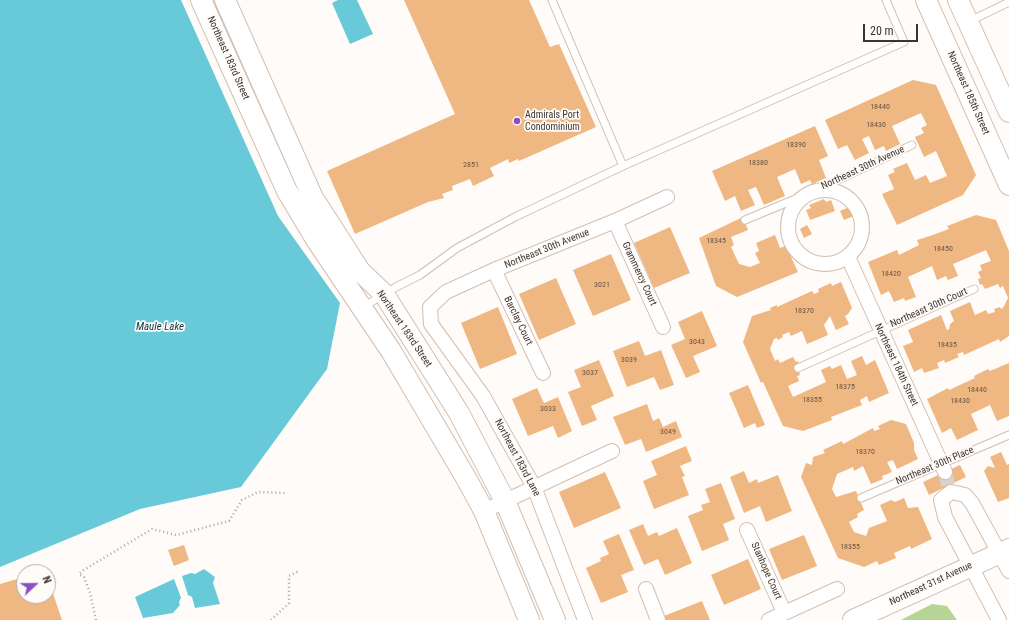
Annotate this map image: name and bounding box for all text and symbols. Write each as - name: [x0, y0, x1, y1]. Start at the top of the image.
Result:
- street label: Northeast 183rd Street: [204, 14, 252, 102]
- scale bar: [865, 16, 920, 42]
- text: 20 m: [870, 24, 894, 38]
- street label: Northeast 185th Street: [944, 49, 992, 137]
- house number: 18440: [870, 102, 890, 112]
- place label: Admirals Port Condominium: [525, 109, 580, 132]
- marker: Admirals Port Condominium: [512, 116, 522, 126]
- house number: 18430: [866, 120, 886, 130]
- house number: 18390: [786, 140, 806, 150]
- street label: Northeast 30th Avenue: [820, 143, 906, 193]
- house number: 18380: [748, 158, 768, 168]
- house number: 2851: [463, 160, 479, 170]
- street label: Northeast 30th Avenue: [503, 227, 591, 271]
- house number: 18345: [706, 236, 726, 246]
- street label: Grammercy Court: [619, 240, 659, 308]
- house number: 18450: [933, 244, 953, 254]
- house number: 18420: [881, 269, 901, 279]
- house number: 3021: [594, 280, 610, 290]
- street label: Northeast 30th Court: [889, 286, 969, 330]
- street label: Northeast 183rd Street: [374, 288, 434, 370]
- street label: Barclay Court: [501, 295, 535, 347]
- house number: 18370: [794, 306, 814, 316]
- water label: Maule Lake: [136, 320, 184, 334]
- street label: Northeast 184th Street: [872, 322, 920, 408]
- house number: 3043: [689, 337, 705, 347]
- house number: 18435: [937, 340, 957, 350]
- house number: 3039: [621, 355, 637, 365]
- house number: 3037: [582, 368, 598, 378]
- house number: 18375: [835, 382, 855, 392]
- house number: 18440: [967, 385, 987, 395]
- house number: 18355: [802, 395, 822, 405]
- house number: 18430: [950, 396, 970, 406]
- house number: 3033: [540, 404, 556, 414]
- street label: Northeast 183rd Lane: [492, 417, 542, 499]
- house number: 3049: [660, 427, 676, 437]
- street label: Northeast 30th Place: [894, 444, 976, 488]
- house number: 18370: [855, 447, 875, 457]
- street label: Stanhope Court: [748, 541, 784, 601]
- house number: 18355: [840, 542, 860, 552]
- street label: Northeast 31st Avenue: [888, 560, 974, 608]
- north arrow: [16, 564, 56, 604]
- text: N: [39, 574, 54, 585]

